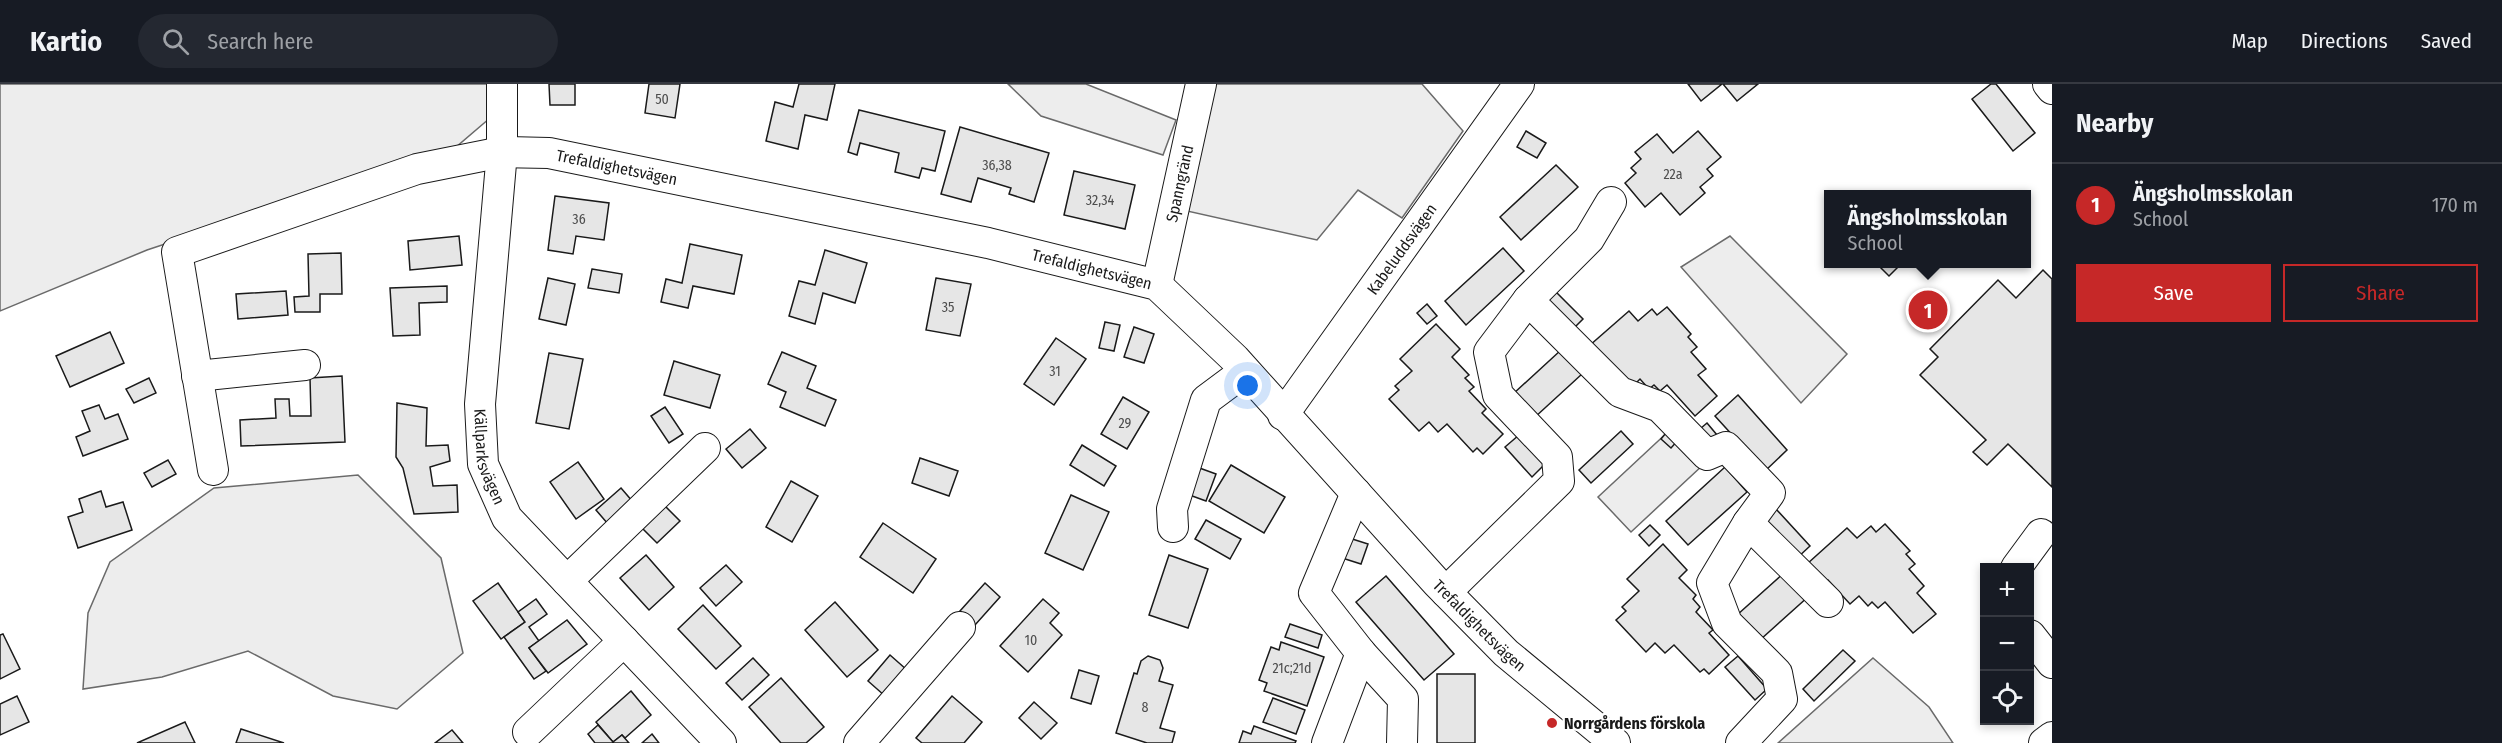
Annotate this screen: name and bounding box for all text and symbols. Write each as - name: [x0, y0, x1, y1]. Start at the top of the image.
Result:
- search box: [138, 14, 558, 68]
- text: Kartio: [30, 25, 102, 58]
- icon: search: [159, 25, 192, 58]
- text: Search here: [207, 28, 313, 55]
- text: Map: [2231, 28, 2268, 54]
- text: Directions: [2301, 28, 2388, 54]
- text: Saved: [2421, 28, 2472, 54]
- house number: 50: [655, 91, 669, 108]
- text: Nearby: [2076, 108, 2153, 139]
- street label: Spanngränd: [1162, 143, 1197, 224]
- street label: Trefaldighetsvägen: [555, 146, 679, 189]
- house number: 36,38: [982, 157, 1012, 174]
- house number: 22a: [1663, 166, 1683, 183]
- text: Ängsholmsskolan: [2133, 180, 2293, 207]
- popup: [1824, 190, 2031, 268]
- house number: 32,34: [1086, 192, 1114, 209]
- text: 1: [2091, 193, 2100, 217]
- text: 170 m: [2432, 193, 2478, 217]
- street label: Kabeluddsvägen: [1363, 200, 1441, 298]
- text: Ängsholmsskolan: [1847, 204, 2008, 231]
- text: School: [2133, 207, 2188, 231]
- house number: 36: [572, 211, 586, 228]
- text: School: [1847, 231, 1903, 255]
- street label: Trefaldighetsvägen: [1030, 245, 1154, 293]
- button: Save: [2076, 264, 2271, 322]
- button: Share: [2283, 264, 2478, 322]
- pin: 1: [1908, 288, 1948, 332]
- house number: 35: [942, 299, 954, 316]
- house number: 31: [1049, 363, 1061, 380]
- your location: [1233, 371, 1262, 400]
- street label: Källparksvägen: [470, 408, 509, 508]
- house number: 29: [1119, 415, 1132, 432]
- map controls: [1980, 563, 2034, 725]
- button: +: [1980, 563, 2034, 617]
- street label: Trefaldighetsvägen: [1429, 576, 1530, 675]
- button: −: [1980, 617, 2034, 671]
- house number: 10: [1025, 632, 1037, 649]
- house number: 21c;21d: [1272, 660, 1312, 677]
- button: locate: [1980, 671, 2034, 725]
- house number: 8: [1142, 699, 1149, 716]
- place label: Norrgårdens förskola: [1564, 714, 1705, 733]
- marker: Norrgårdens förskola: [1545, 716, 1559, 730]

